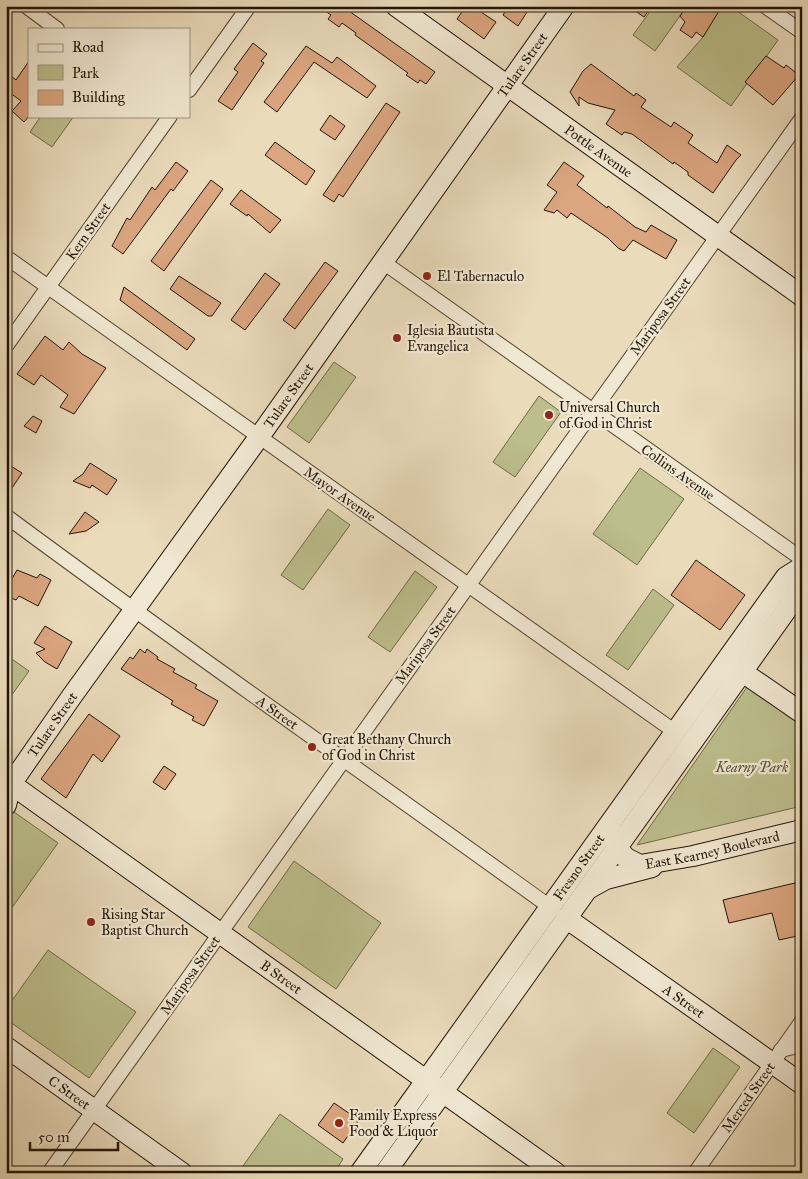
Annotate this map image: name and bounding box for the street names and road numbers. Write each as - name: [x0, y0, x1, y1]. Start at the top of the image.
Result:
- street label: Tulare Street: [494, 29, 551, 101]
- street label: Pottle Avenue: [561, 121, 636, 181]
- street label: Kern Street: [62, 199, 114, 263]
- street label: Mariposa Street: [626, 274, 694, 359]
- street label: Tulare Street: [260, 360, 318, 431]
- street label: Collins Avenue: [638, 441, 718, 504]
- street label: Mayor Avenue: [300, 463, 379, 526]
- street label: Mariposa Street: [391, 603, 459, 688]
- street label: Tulare Street: [24, 689, 81, 761]
- street label: A Street: [252, 692, 301, 733]
- street label: East Kearney Boulevard: [644, 828, 781, 873]
- street label: Fresno Street: [550, 831, 609, 904]
- street label: Mariposa Street: [157, 933, 224, 1018]
- street label: B Street: [257, 957, 305, 998]
- street label: A Street: [658, 980, 708, 1022]
- street label: Merced Street: [718, 1059, 779, 1136]
- street label: C Street: [45, 1072, 93, 1114]

